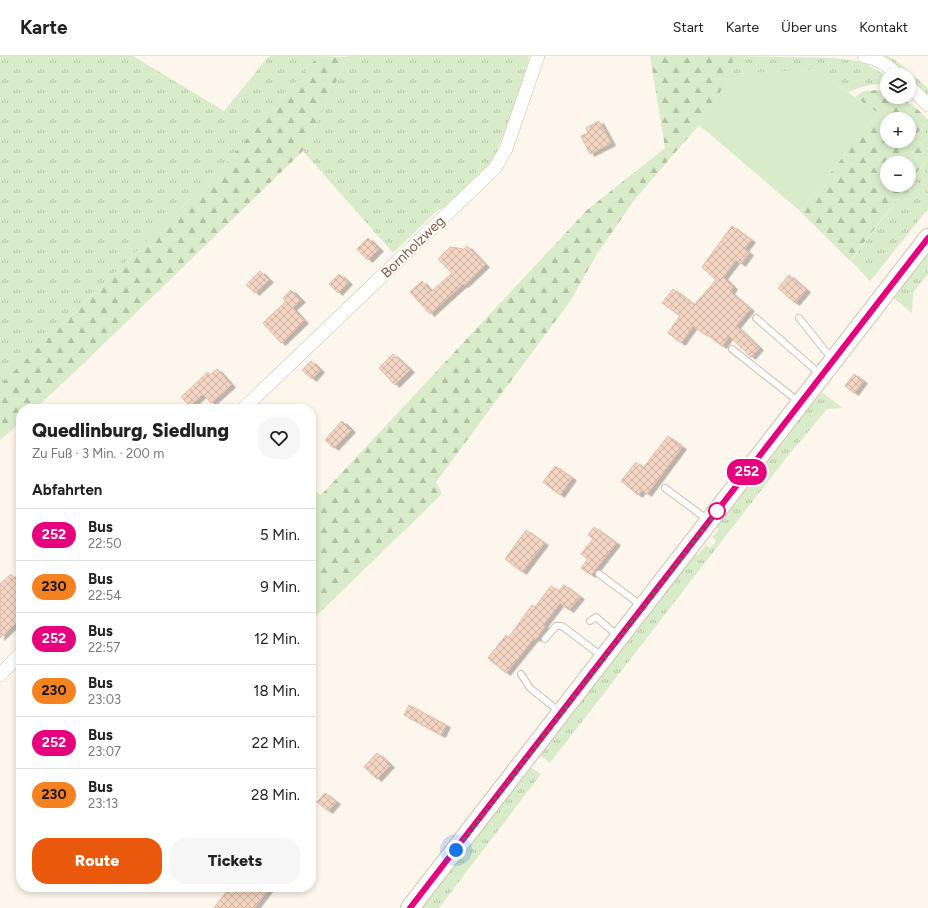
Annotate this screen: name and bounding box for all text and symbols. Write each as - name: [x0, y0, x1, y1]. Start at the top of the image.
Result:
- text: Karte: [20, 16, 67, 39]
- text: Start: [673, 19, 704, 36]
- text: Karte: [726, 19, 759, 36]
- text: Über uns: [781, 19, 837, 36]
- text: Kontakt: [859, 19, 908, 36]
- map controls: [880, 68, 916, 192]
- button: layers: [880, 68, 916, 104]
- button: +: [880, 112, 916, 148]
- button: −: [880, 156, 916, 192]
- street label: Bornholzweg: [378, 212, 448, 282]
- button: heart: [258, 417, 300, 459]
- text: Quedlinburg, Siedlung: [32, 419, 229, 442]
- text: Zu Fuß · 3 Min. · 200 m: [32, 446, 164, 461]
- line badge: 252: [724, 459, 770, 485]
- text: 252: [735, 463, 759, 480]
- text: Abfahrten: [32, 481, 102, 499]
- unlabelled marker: [708, 502, 726, 520]
- text: Bus: [88, 518, 113, 536]
- text: 252: [42, 526, 66, 543]
- text: 5 Min.: [260, 526, 300, 544]
- text: 22:50: [88, 536, 122, 551]
- text: Bus: [88, 570, 113, 588]
- text: 230: [42, 578, 66, 595]
- text: 9 Min.: [260, 578, 300, 596]
- text: 22:54: [88, 588, 121, 603]
- text: Bus: [88, 622, 113, 640]
- text: 252: [42, 630, 66, 647]
- text: 12 Min.: [254, 630, 300, 648]
- text: 22:57: [88, 640, 120, 655]
- text: Bus: [88, 674, 113, 692]
- text: 230: [42, 682, 66, 699]
- text: 18 Min.: [253, 682, 300, 700]
- text: 23:03: [88, 692, 121, 707]
- text: Bus: [88, 726, 113, 744]
- text: 252: [42, 734, 66, 751]
- text: 22 Min.: [252, 734, 300, 752]
- text: 23:07: [88, 744, 121, 759]
- text: Bus: [88, 778, 113, 796]
- text: 230: [42, 786, 66, 803]
- text: 28 Min.: [251, 786, 300, 804]
- text: 23:13: [88, 796, 118, 811]
- button: Route: [32, 838, 162, 884]
- button: Tickets: [170, 838, 300, 884]
- your location: [446, 840, 466, 860]

